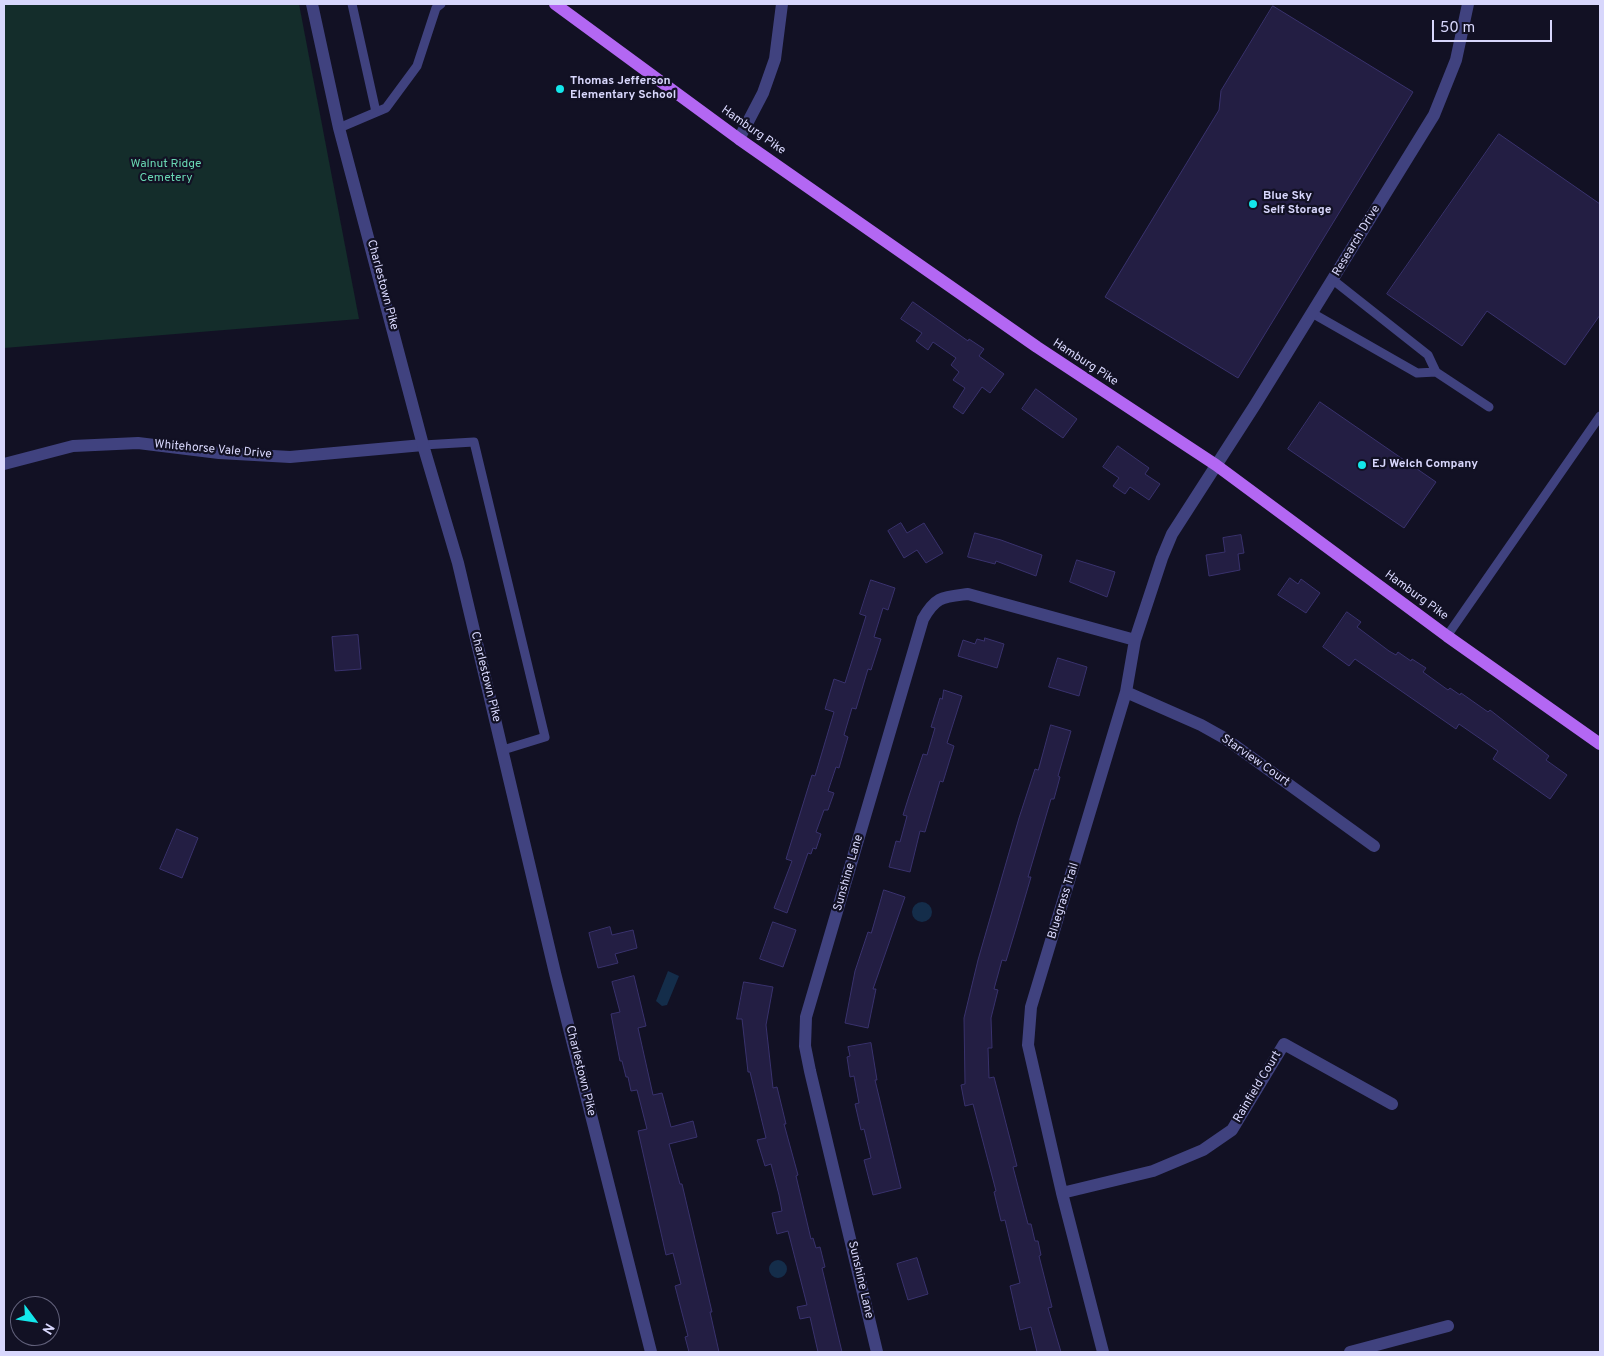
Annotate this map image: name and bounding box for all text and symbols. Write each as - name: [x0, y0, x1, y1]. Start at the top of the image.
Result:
- scale bar: [1434, 10, 1554, 42]
- text: 50 m: [1440, 19, 1475, 38]
- place label: Thomas Jefferson Elementary School: [570, 75, 676, 103]
- marker: Thomas Jefferson Elementary School: [554, 83, 566, 95]
- street label: Hamburg Pike: [718, 104, 788, 158]
- park label: Walnut Ridge Cemetery: [130, 158, 202, 186]
- place label: Blue Sky Self Storage: [1263, 190, 1331, 218]
- marker: Blue Sky Self Storage: [1247, 198, 1259, 210]
- street label: Research Drive: [1330, 203, 1384, 279]
- street label: Charlestown Pike: [363, 238, 401, 332]
- street label: Hamburg Pike: [1050, 336, 1120, 390]
- street label: Whitehorse Vale Drive: [154, 438, 272, 462]
- place label: EJ Welch Company: [1372, 458, 1478, 472]
- marker: EJ Welch Company: [1356, 459, 1368, 471]
- street label: Hamburg Pike: [1381, 568, 1451, 624]
- street label: Charlestown Pike: [467, 630, 503, 724]
- street label: Starview Court: [1218, 732, 1292, 790]
- street label: Sunshine Lane: [831, 833, 867, 913]
- street label: Bluegrass Trail: [1046, 861, 1082, 941]
- street label: Charlestown Pike: [562, 1024, 598, 1118]
- street label: Rainfield Court: [1231, 1049, 1285, 1125]
- street label: Sunshine Lane: [844, 1240, 876, 1320]
- north arrow: [10, 1296, 60, 1346]
- text: N: [38, 1320, 57, 1337]

